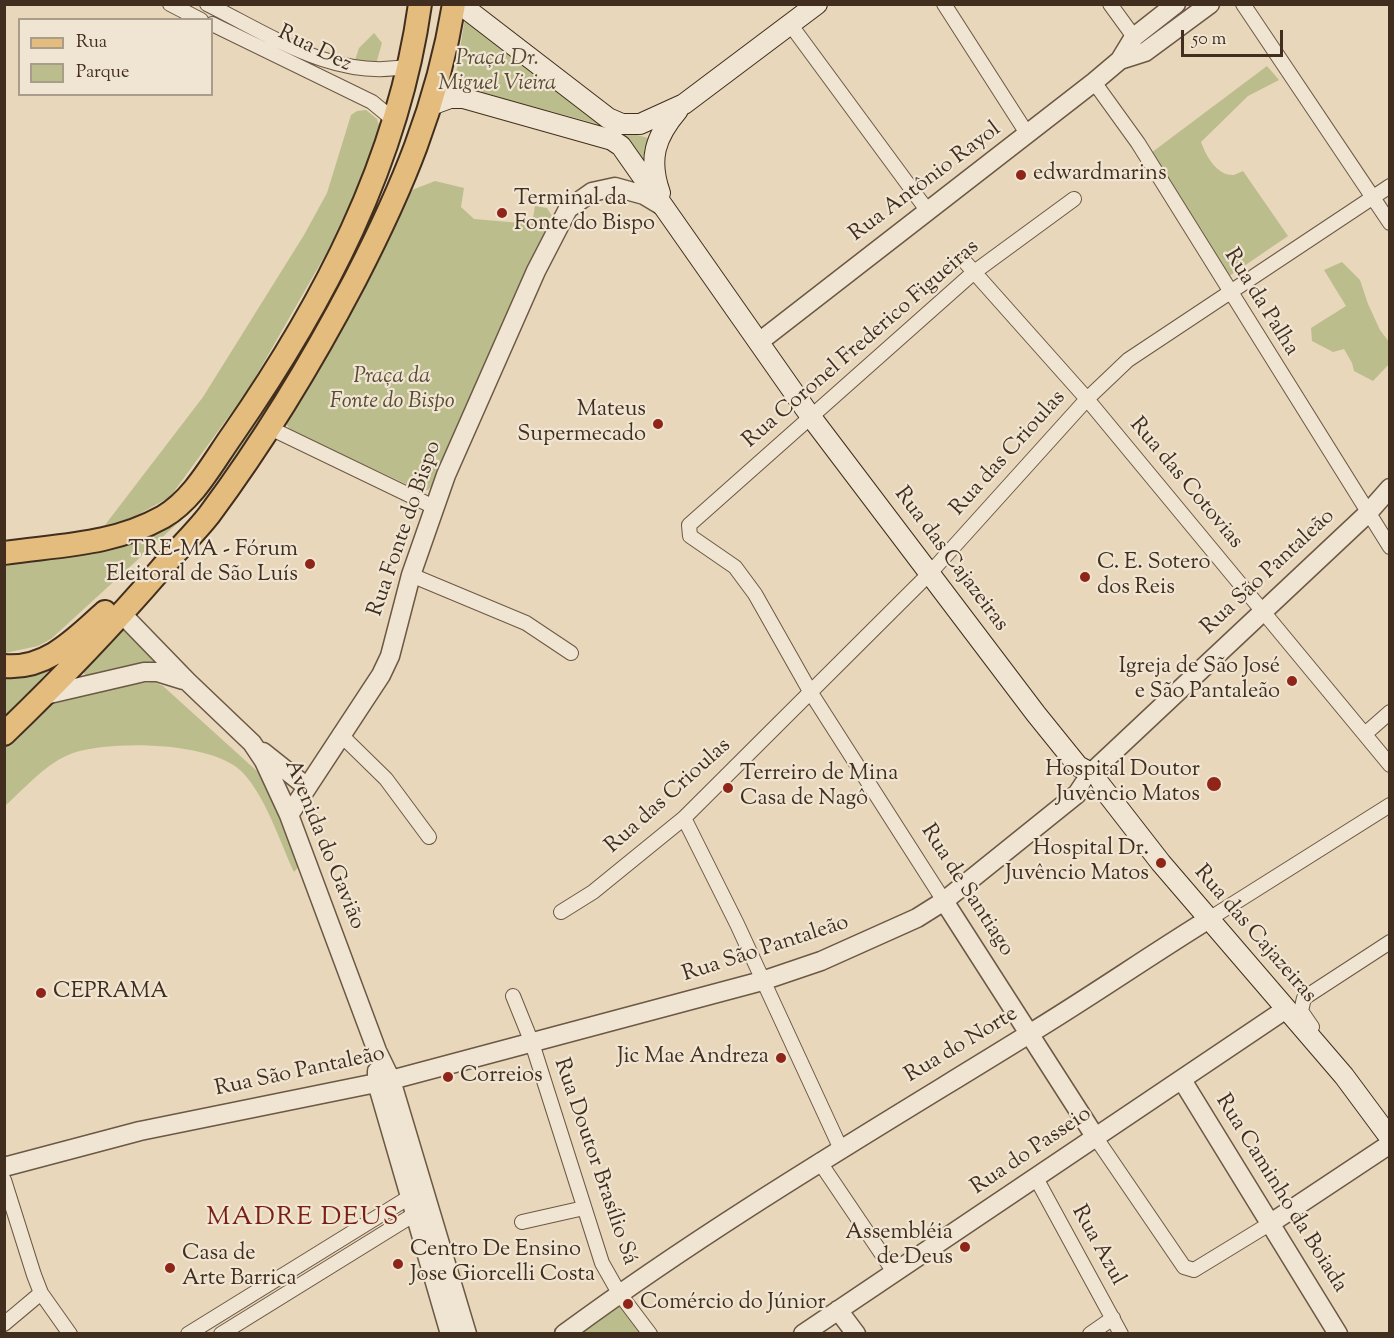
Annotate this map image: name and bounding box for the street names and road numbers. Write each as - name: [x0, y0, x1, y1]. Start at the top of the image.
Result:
- street label: Rua Dez: [273, 21, 355, 79]
- street label: Rua Antônio Rayol: [845, 117, 1007, 249]
- street label: Rua Coronel Frederico Figueiras: [738, 235, 986, 455]
- street label: Rua da Palha: [1217, 245, 1303, 361]
- street label: Rua das Crioulas: [946, 386, 1072, 522]
- street label: Rua das Cotovias: [1122, 413, 1248, 555]
- street label: Rua Fonte do Bispo: [364, 438, 448, 620]
- street label: Rua das Cajazeiras: [887, 483, 1013, 637]
- street label: Rua São Pantaleão: [1197, 504, 1341, 642]
- street label: Rua das Crioulas: [601, 734, 737, 860]
- street label: Avenida do Gavião: [277, 756, 369, 934]
- street label: Rua de Santiago: [914, 820, 1018, 962]
- street label: Rua das Cajazeiras: [1187, 861, 1321, 1009]
- street label: Rua São Pantaleão: [680, 911, 852, 989]
- street label: Rua do Norte: [901, 1002, 1023, 1090]
- street label: Rua São Pantaleão: [213, 1042, 387, 1104]
- street label: Rua Doutor Brasílio Sá: [546, 1055, 642, 1269]
- street label: Rua Caminho da Boiada: [1208, 1090, 1352, 1298]
- street label: Rua do Passeio: [967, 1102, 1097, 1202]
- street label: Rua Azul: [1064, 1201, 1130, 1291]

